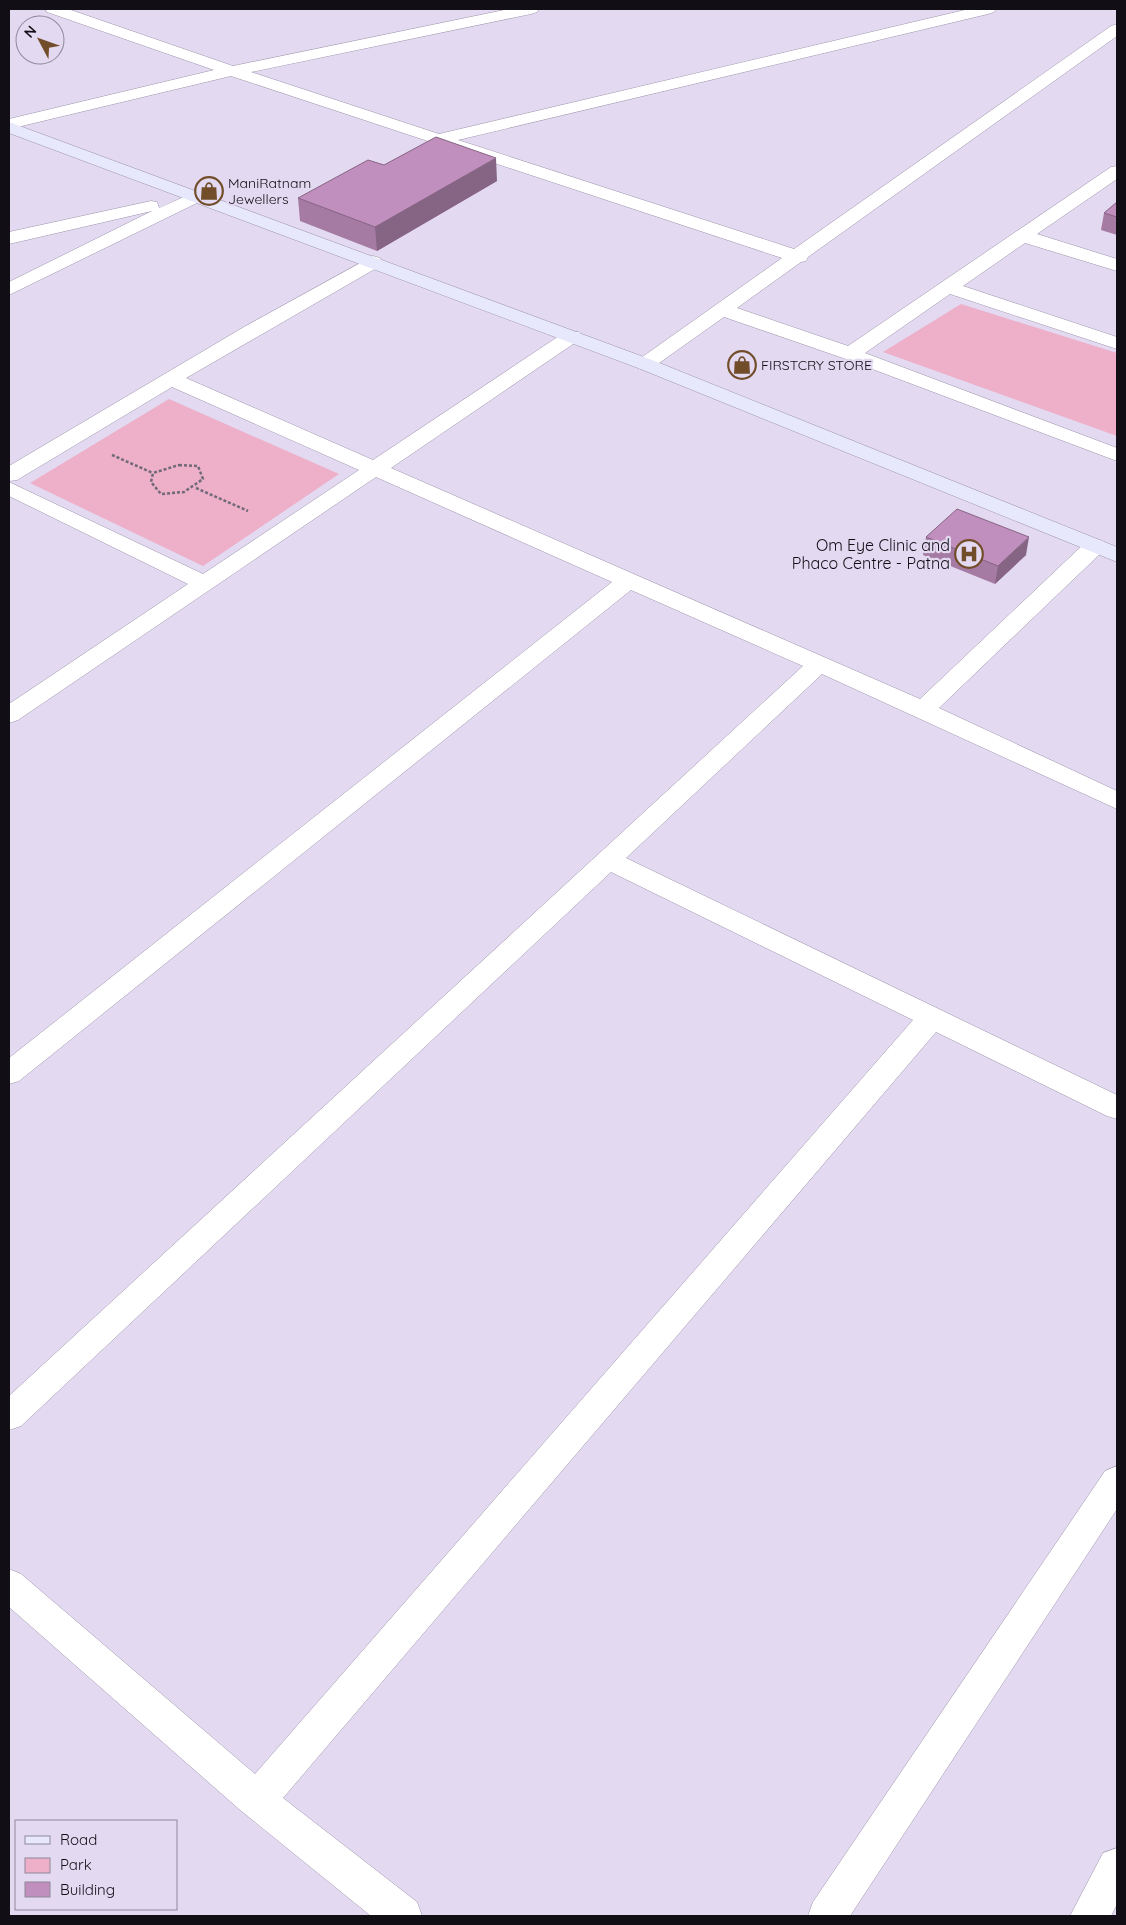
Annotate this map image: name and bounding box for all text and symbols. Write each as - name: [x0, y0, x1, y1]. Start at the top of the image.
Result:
- north arrow: [15, 15, 65, 65]
- text: N: [20, 22, 40, 41]
- place label: ManiRatnam Jewellers: [228, 174, 311, 208]
- shop icon: ManiRatnam Jewellers: [194, 176, 224, 206]
- shop icon: FIRSTCRY STORE: [727, 350, 757, 380]
- place label: FIRSTCRY STORE: [761, 356, 872, 374]
- place label: Om Eye Clinic and Phaco Centre - Patna: [792, 535, 950, 573]
- hospital icon: Om Eye Clinic and Phaco Centre - Patna: [954, 539, 984, 569]
- legend: [15, 1820, 178, 1910]
- text: Road: [60, 1830, 97, 1849]
- text: Park: [60, 1855, 92, 1874]
- text: Building: [60, 1880, 115, 1899]

